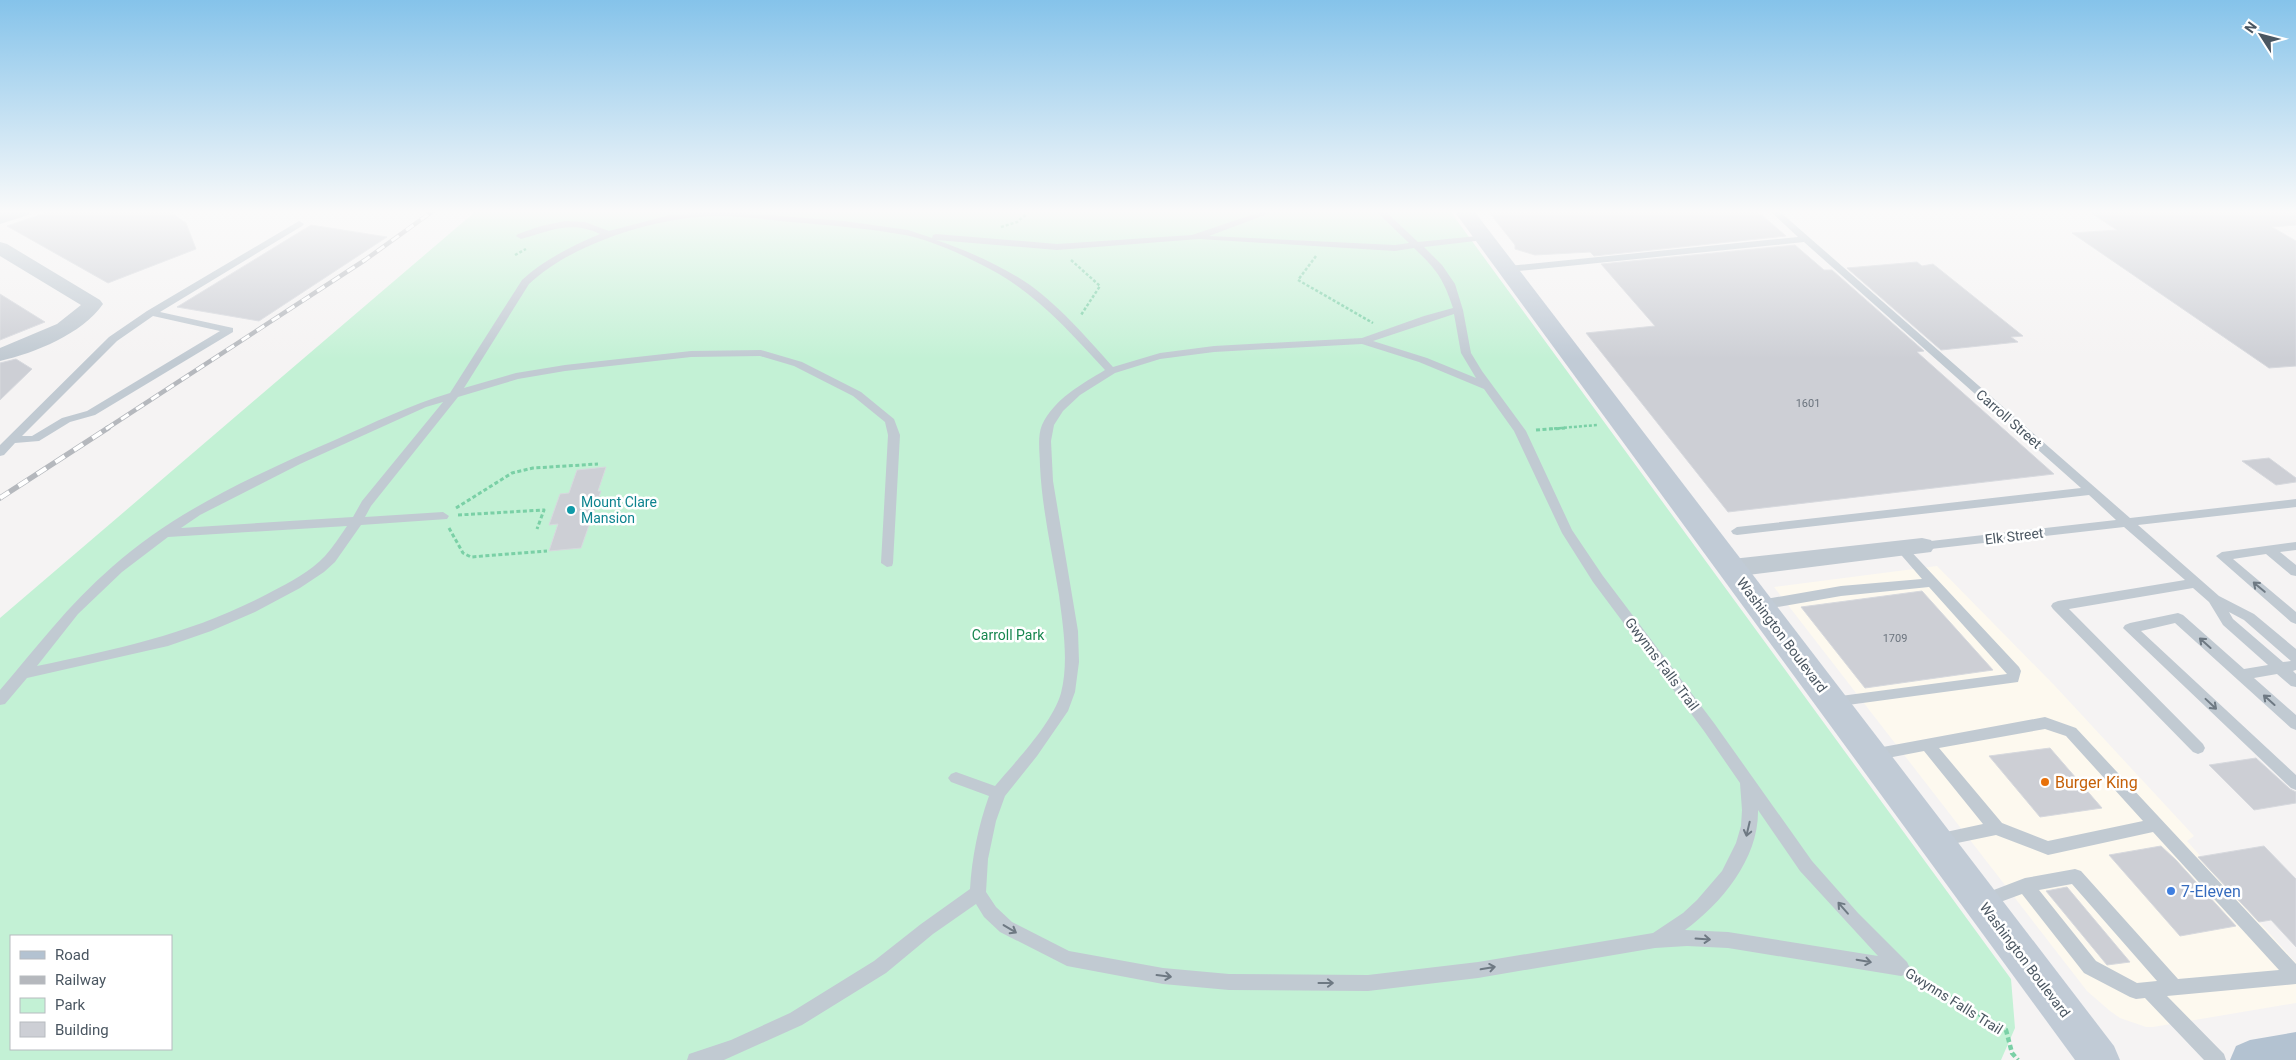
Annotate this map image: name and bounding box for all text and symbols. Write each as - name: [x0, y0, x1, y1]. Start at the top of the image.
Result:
- north arrow: [2236, 10, 2286, 60]
- text: N: [2241, 19, 2260, 36]
- street label: Carroll Street: [1973, 386, 2045, 452]
- house number: 1601: [1796, 397, 1820, 410]
- place label: Mount Clare Mansion: [581, 494, 657, 526]
- marker: Mount Clare Mansion: [565, 504, 577, 516]
- street label: Elk Street: [1984, 524, 2045, 548]
- street label: Washington Boulevard: [1734, 575, 1830, 695]
- one-way arrow: [2253, 582, 2266, 593]
- street label: Gwynns Falls Trail: [1622, 614, 1702, 714]
- park label: Carroll Park: [972, 627, 1045, 643]
- house number: 1709: [1883, 632, 1907, 645]
- one-way arrow: [2199, 637, 2212, 648]
- one-way arrow: [2262, 694, 2275, 706]
- one-way arrow: [2205, 698, 2218, 710]
- place label: Burger King: [2055, 773, 2138, 792]
- marker: Burger King: [2039, 776, 2051, 788]
- one-way arrow: [1743, 821, 1752, 837]
- place label: 7-Eleven: [2181, 882, 2241, 901]
- marker: 7-Eleven: [2165, 885, 2177, 897]
- street label: Washington Boulevard: [1977, 900, 2073, 1020]
- one-way arrow: [1837, 901, 1849, 914]
- one-way arrow: [1003, 924, 1017, 934]
- one-way arrow: [1695, 934, 1711, 943]
- legend: [10, 935, 172, 1050]
- text: Road: [55, 946, 89, 964]
- one-way arrow: [1856, 957, 1872, 967]
- one-way arrow: [1479, 963, 1495, 973]
- street label: Gwynns Falls Trail: [1902, 965, 2006, 1037]
- text: Railway: [55, 971, 106, 989]
- one-way arrow: [1156, 971, 1172, 981]
- one-way arrow: [1318, 978, 1334, 988]
- text: Park: [55, 996, 86, 1014]
- text: Building: [55, 1021, 109, 1039]

